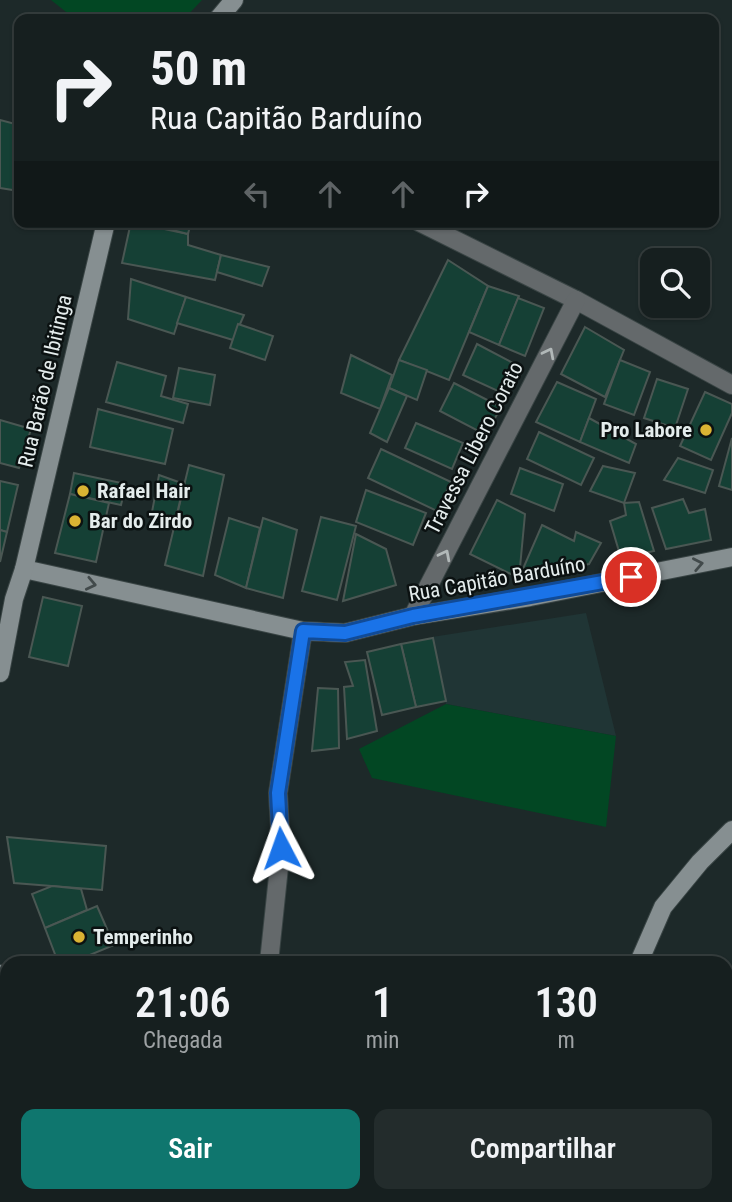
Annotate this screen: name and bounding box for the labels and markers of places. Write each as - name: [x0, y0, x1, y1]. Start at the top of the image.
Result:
- place label: Pro Labore: [601, 418, 692, 442]
- marker: Pro Labore: [698, 422, 714, 438]
- place label: Rafael Hair: [97, 479, 191, 503]
- marker: Rafael Hair: [75, 483, 91, 499]
- place label: Bar do Zirdo: [89, 509, 192, 533]
- marker: Bar do Zirdo: [67, 513, 83, 529]
- pin: [601, 547, 661, 607]
- place label: Temperinho: [93, 925, 193, 949]
- marker: Temperinho: [71, 929, 87, 945]

